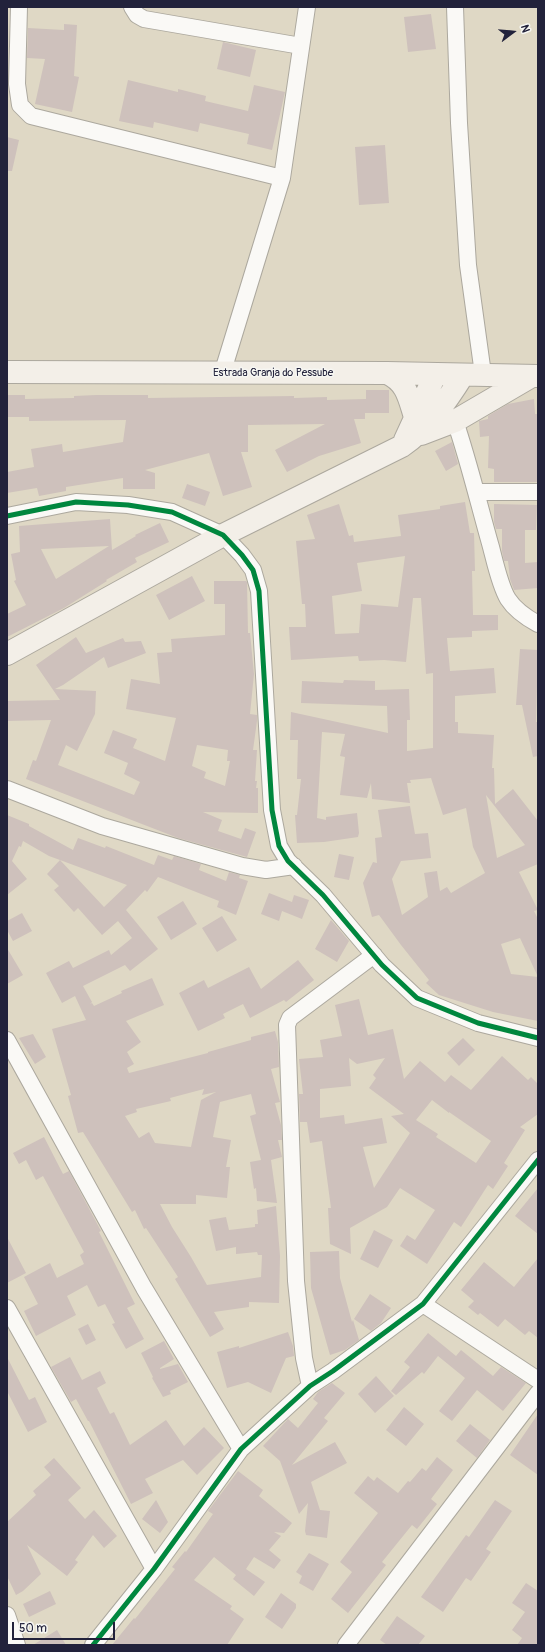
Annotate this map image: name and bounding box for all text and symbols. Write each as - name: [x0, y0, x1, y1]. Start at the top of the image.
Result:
- north arrow: [493, 12, 533, 52]
- text: N: [518, 23, 532, 34]
- street label: Estrada Granja do Pessube: [213, 366, 333, 380]
- scale bar: [14, 1614, 117, 1640]
- text: 50 m: [19, 1621, 47, 1636]

